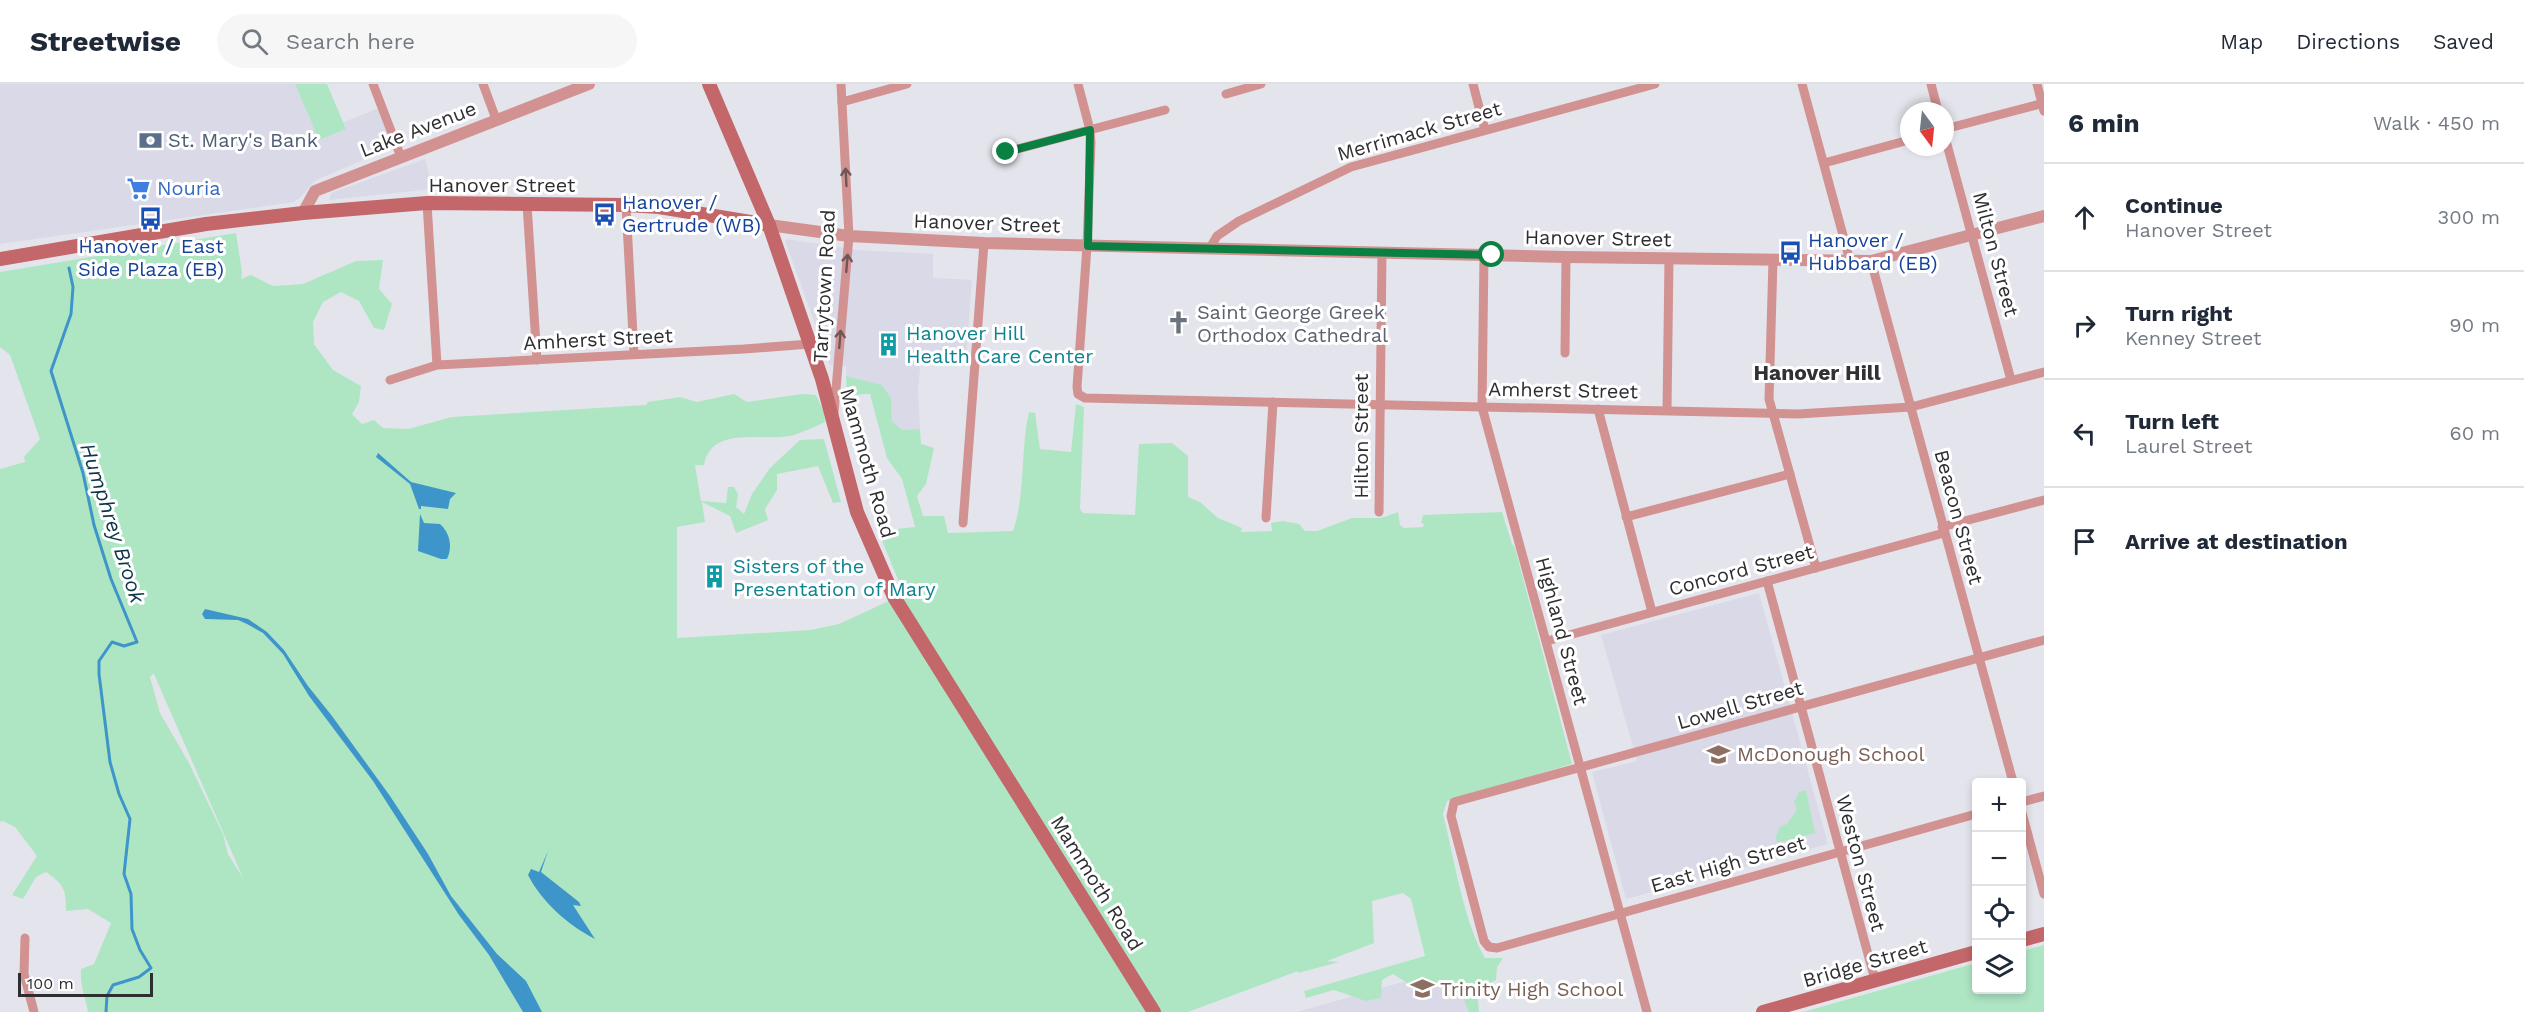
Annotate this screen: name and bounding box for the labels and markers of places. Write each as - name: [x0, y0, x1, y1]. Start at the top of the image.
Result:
- bank icon: St. Mary's Bank: [137, 127, 163, 153]
- place label: St. Mary's Bank: [168, 128, 318, 152]
- supermarket icon: Nouria: [126, 175, 152, 201]
- place label: Nouria: [157, 176, 221, 200]
- place label: Hanover / Gertrude (WB): [622, 190, 761, 237]
- bus stop icon: Hanover / Gertrude (WB): [591, 201, 617, 227]
- bus stop icon: Hanover / East Side Plaza (EB): [138, 206, 164, 232]
- place label: Hanover / Hubbard (EB): [1808, 228, 1937, 275]
- place label: Hanover / East Side Plaza (EB): [78, 234, 224, 281]
- bus stop icon: Hanover / Hubbard (EB): [1777, 239, 1803, 265]
- place label: Saint George Greek Orthodox Cathedral: [1197, 300, 1388, 347]
- church icon: Saint George Greek Orthodox Cathedral: [1166, 310, 1192, 336]
- place label: Hanover Hill Health Care Center: [906, 321, 1094, 368]
- building icon: Hanover Hill Health Care Center: [875, 331, 901, 357]
- place label: Sisters of the Presentation of Mary: [733, 554, 936, 601]
- building icon: Sisters of the Presentation of Mary: [702, 564, 728, 590]
- school or university icon: McDonough School: [1706, 741, 1732, 767]
- place label: McDonough School: [1737, 742, 1925, 766]
- school or university icon: Trinity High School: [1409, 976, 1435, 1002]
- place label: Trinity High School: [1440, 977, 1623, 1001]

